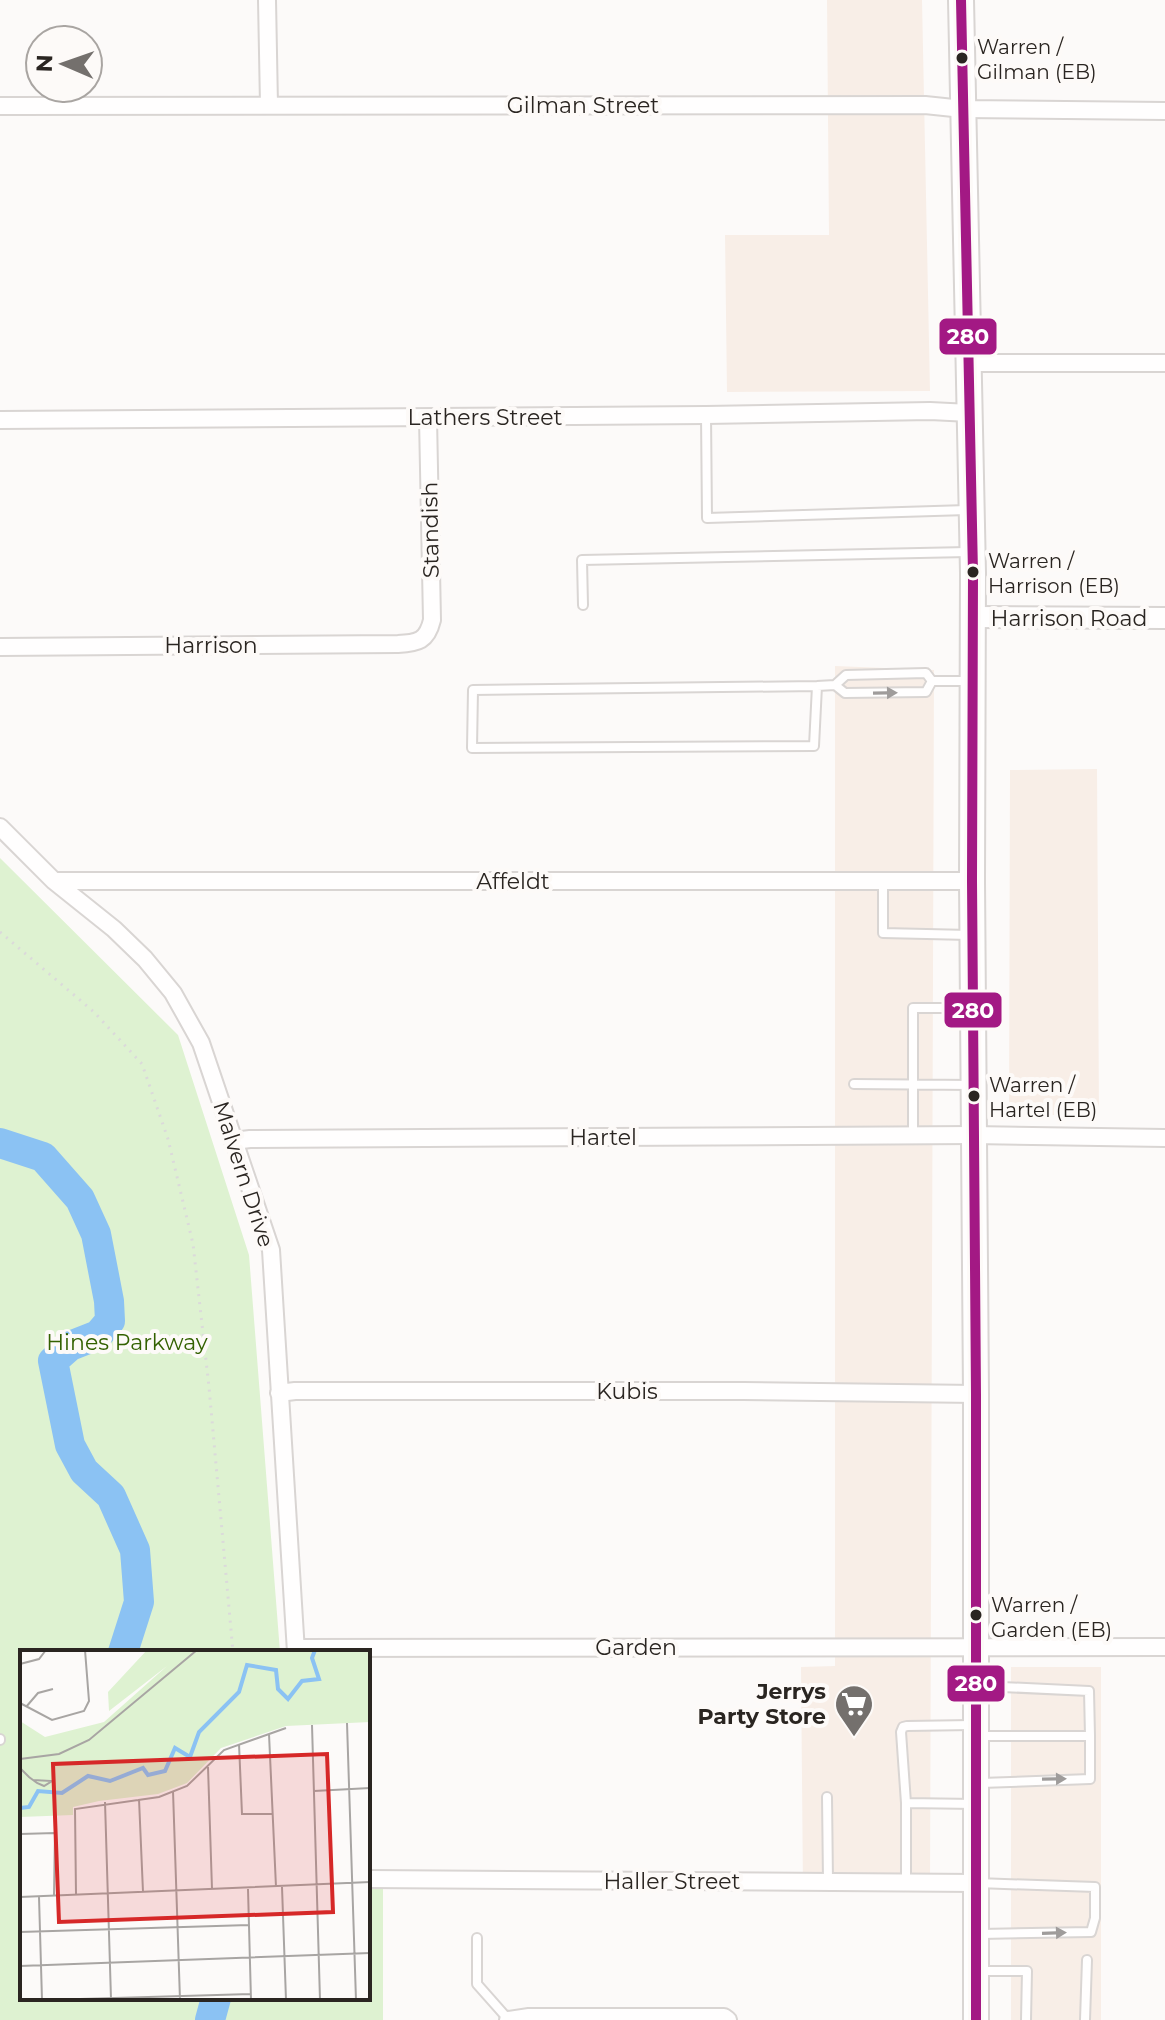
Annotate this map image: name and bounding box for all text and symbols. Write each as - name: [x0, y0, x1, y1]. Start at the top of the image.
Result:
- north arrow: [24, 24, 104, 104]
- place label: Warren / Gilman (EB): [977, 35, 1097, 84]
- marker: Warren / Gilman (EB): [954, 50, 970, 66]
- text: N: [31, 54, 58, 73]
- street label: Gilman Street: [507, 92, 659, 119]
- line badge: 280: [938, 317, 998, 356]
- text: 280: [947, 323, 989, 350]
- street label: Lathers Street: [408, 404, 562, 431]
- street label: Standish: [416, 482, 445, 578]
- place label: Warren / Harrison (EB): [988, 549, 1120, 598]
- marker: Warren / Harrison (EB): [965, 564, 981, 580]
- street label: Harrison Road: [991, 605, 1147, 632]
- street label: Harrison: [164, 632, 258, 659]
- one-way arrow: [873, 686, 898, 699]
- street label: Affeldt: [476, 868, 550, 895]
- line badge: 280: [943, 991, 1003, 1029]
- text: 280: [952, 997, 994, 1024]
- place label: Warren / Hartel (EB): [989, 1073, 1097, 1122]
- marker: Warren / Hartel (EB): [966, 1088, 982, 1104]
- street label: Malvern Drive: [207, 1098, 280, 1250]
- street label: Hartel: [569, 1124, 637, 1151]
- park label: Hines Parkway: [46, 1329, 208, 1356]
- street label: Kubis: [596, 1378, 658, 1405]
- place label: Warren / Garden (EB): [991, 1593, 1112, 1642]
- marker: Warren / Garden (EB): [968, 1607, 984, 1623]
- street label: Garden: [595, 1634, 677, 1661]
- inset map: [20, 1650, 370, 2000]
- line badge: 280: [946, 1664, 1006, 1703]
- text: 280: [955, 1670, 997, 1697]
- place label: Jerrys Party Store: [698, 1678, 826, 1730]
- supermarket icon: Jerrys Party Store: [833, 1683, 875, 1738]
- one-way arrow: [1042, 1773, 1067, 1786]
- street label: Haller Street: [603, 1868, 741, 1895]
- one-way arrow: [1042, 1927, 1067, 1940]

